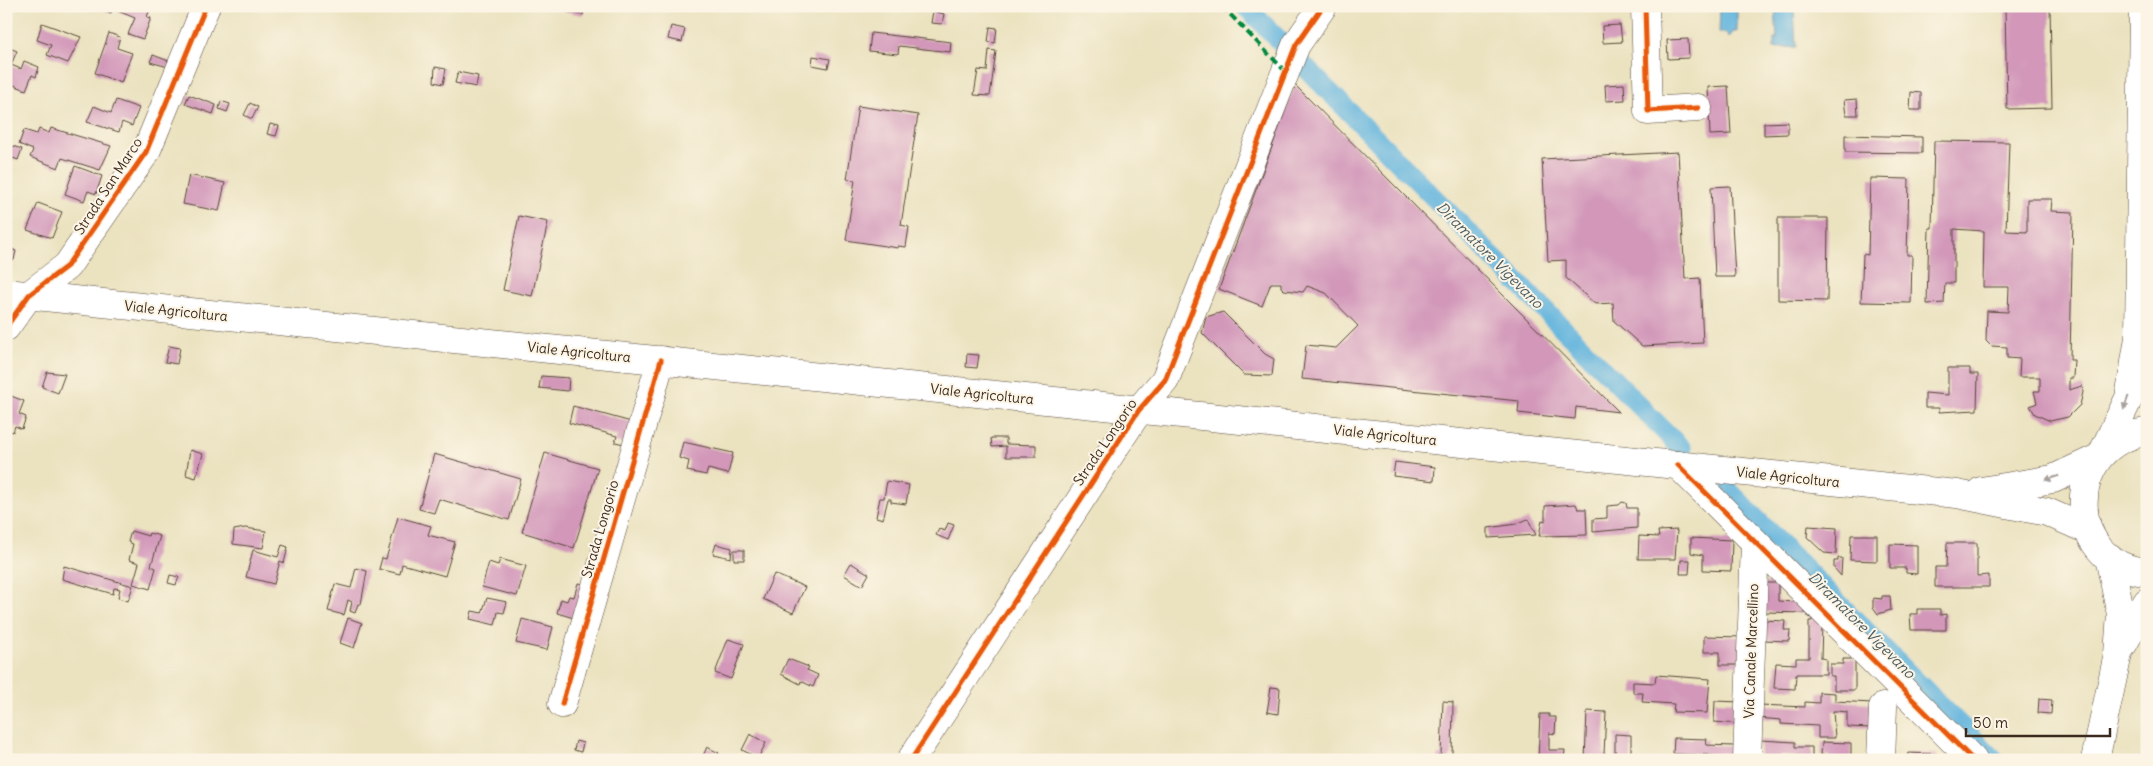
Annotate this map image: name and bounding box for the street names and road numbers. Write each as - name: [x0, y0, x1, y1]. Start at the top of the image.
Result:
- street label: Strada San Marco: [70, 134, 146, 238]
- street label: Viale Agricoltura: [123, 297, 229, 325]
- street label: Viale Agricoltura: [526, 338, 632, 366]
- street label: Viale Agricoltura: [929, 380, 1035, 408]
- street label: Strada Longorio: [1069, 395, 1141, 489]
- street label: Viale Agricoltura: [1332, 421, 1438, 449]
- street label: Viale Agricoltura: [1735, 463, 1841, 491]
- street label: Strada Longorio: [577, 478, 623, 580]
- street label: Via Canale Marcellino: [1740, 583, 1762, 719]

